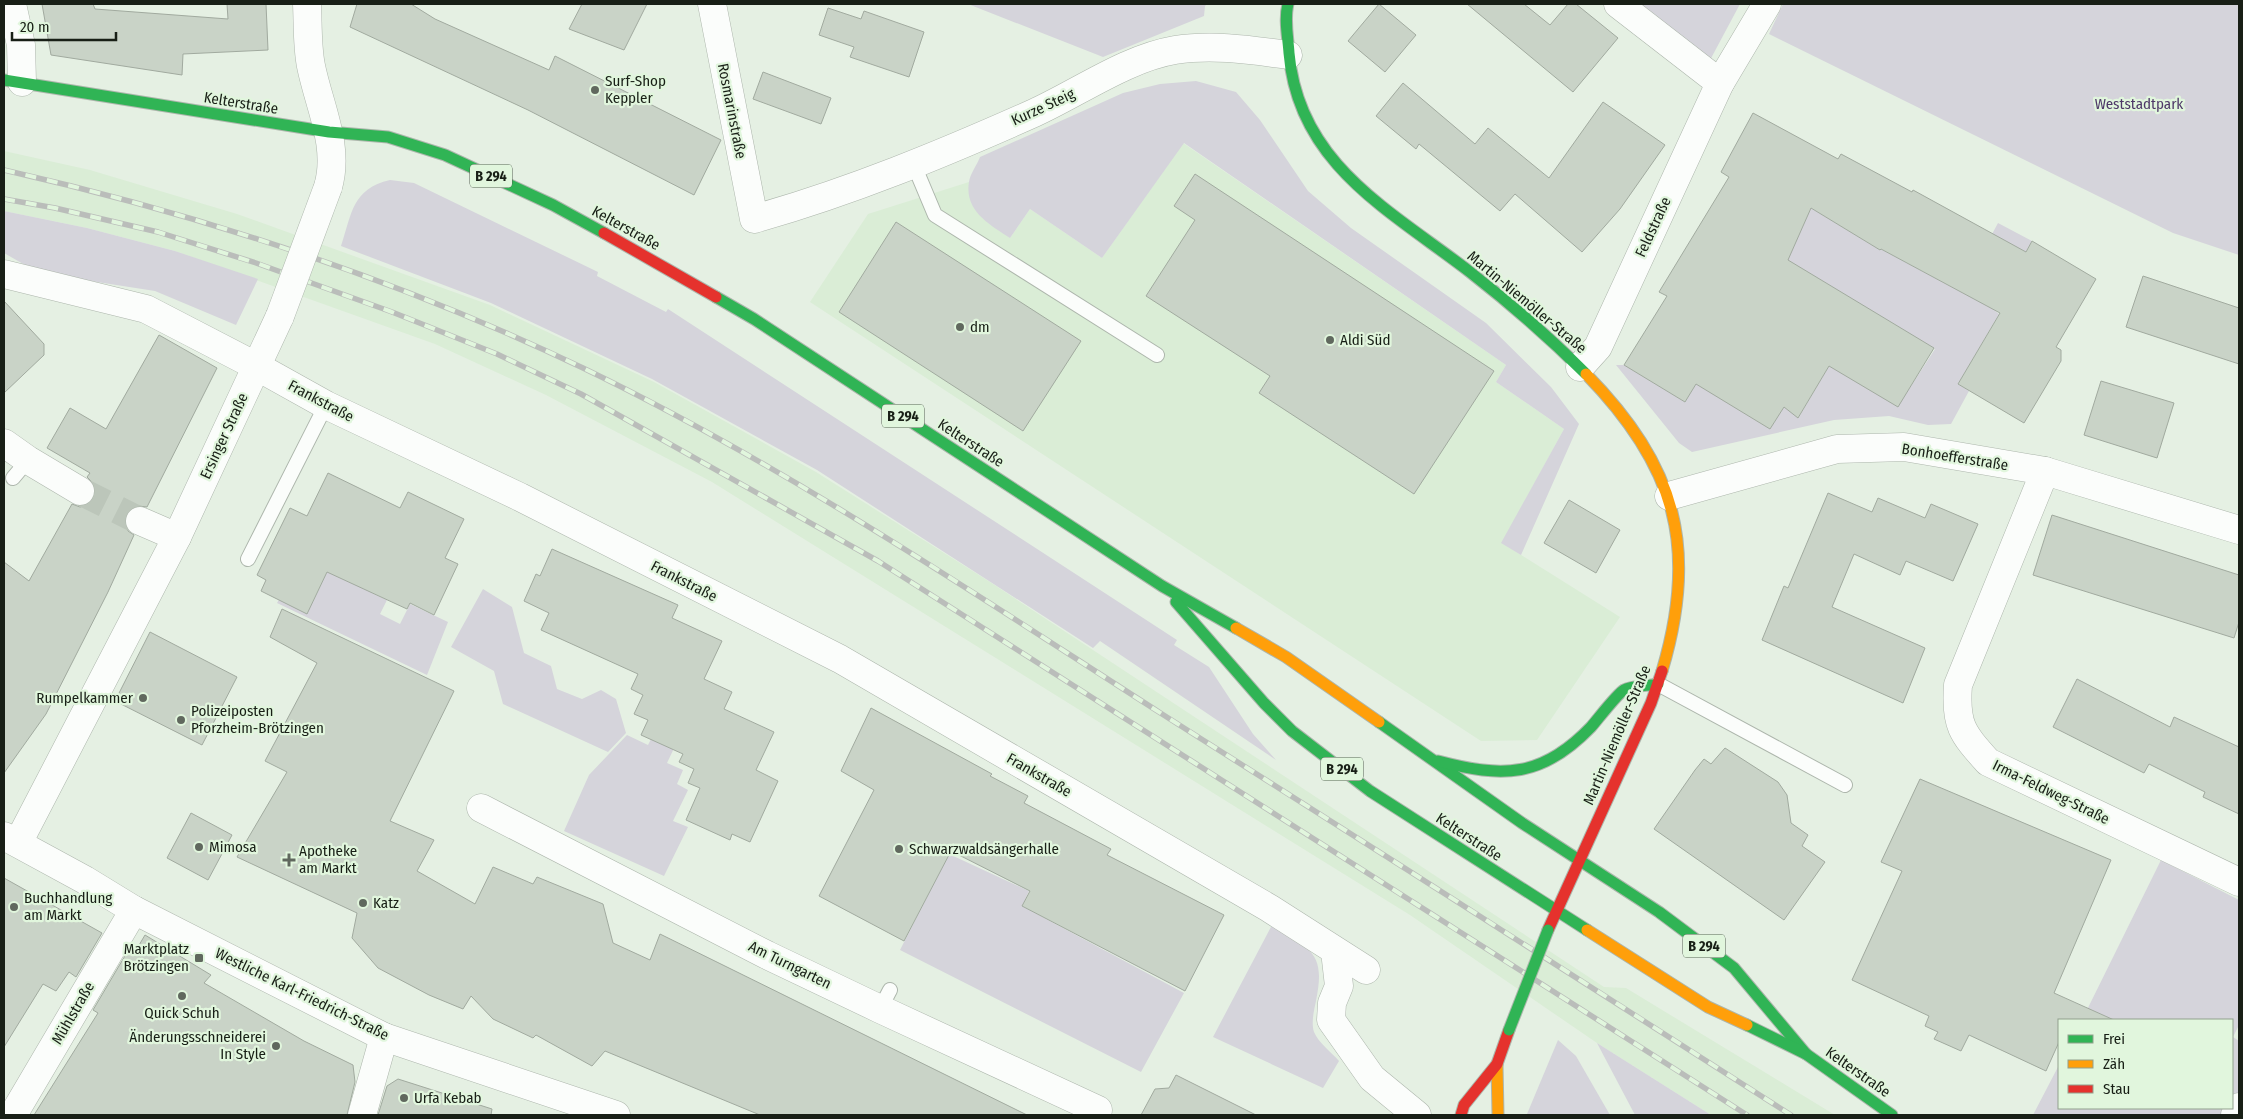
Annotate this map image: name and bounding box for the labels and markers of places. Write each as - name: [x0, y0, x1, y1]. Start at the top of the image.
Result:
- place label: Surf-Shop Keppler: [605, 72, 666, 107]
- marker: Surf-Shop Keppler: [589, 84, 601, 96]
- place label: dm: [970, 318, 990, 336]
- marker: dm: [954, 321, 966, 333]
- place label: Aldi Süd: [1340, 331, 1390, 349]
- marker: Aldi Süd: [1324, 334, 1336, 346]
- place label: Rumpelkammer: [36, 689, 134, 707]
- marker: Rumpelkammer: [137, 692, 149, 704]
- place label: Polizeiposten Pforzheim-Brötzingen: [191, 702, 324, 737]
- marker: Polizeiposten Pforzheim-Brötzingen: [175, 714, 187, 726]
- place label: Mimosa: [209, 838, 257, 856]
- place label: Schwarzwaldsängerhalle: [909, 840, 1059, 858]
- marker: Mimosa: [193, 841, 205, 853]
- place label: Apotheke am Markt: [299, 842, 357, 877]
- marker: Schwarzwaldsängerhalle: [893, 843, 905, 855]
- marker: Apotheke am Markt: [283, 854, 295, 866]
- place label: Buchhandlung am Markt: [24, 889, 112, 924]
- place label: Katz: [373, 894, 399, 912]
- marker: Katz: [357, 897, 369, 909]
- marker: Buchhandlung am Markt: [8, 901, 20, 913]
- place label: Marktplatz Brötzingen: [123, 940, 189, 975]
- marker: Marktplatz Brötzingen: [193, 952, 205, 964]
- marker: Quick Schuh: [176, 990, 188, 1002]
- place label: Quick Schuh: [144, 1004, 220, 1022]
- place label: Änderungsschneiderei In Style: [129, 1028, 266, 1063]
- marker: Änderungsschneiderei In Style: [270, 1040, 282, 1052]
- place label: Urfa Kebab: [414, 1089, 482, 1107]
- marker: Urfa Kebab: [398, 1092, 410, 1104]

